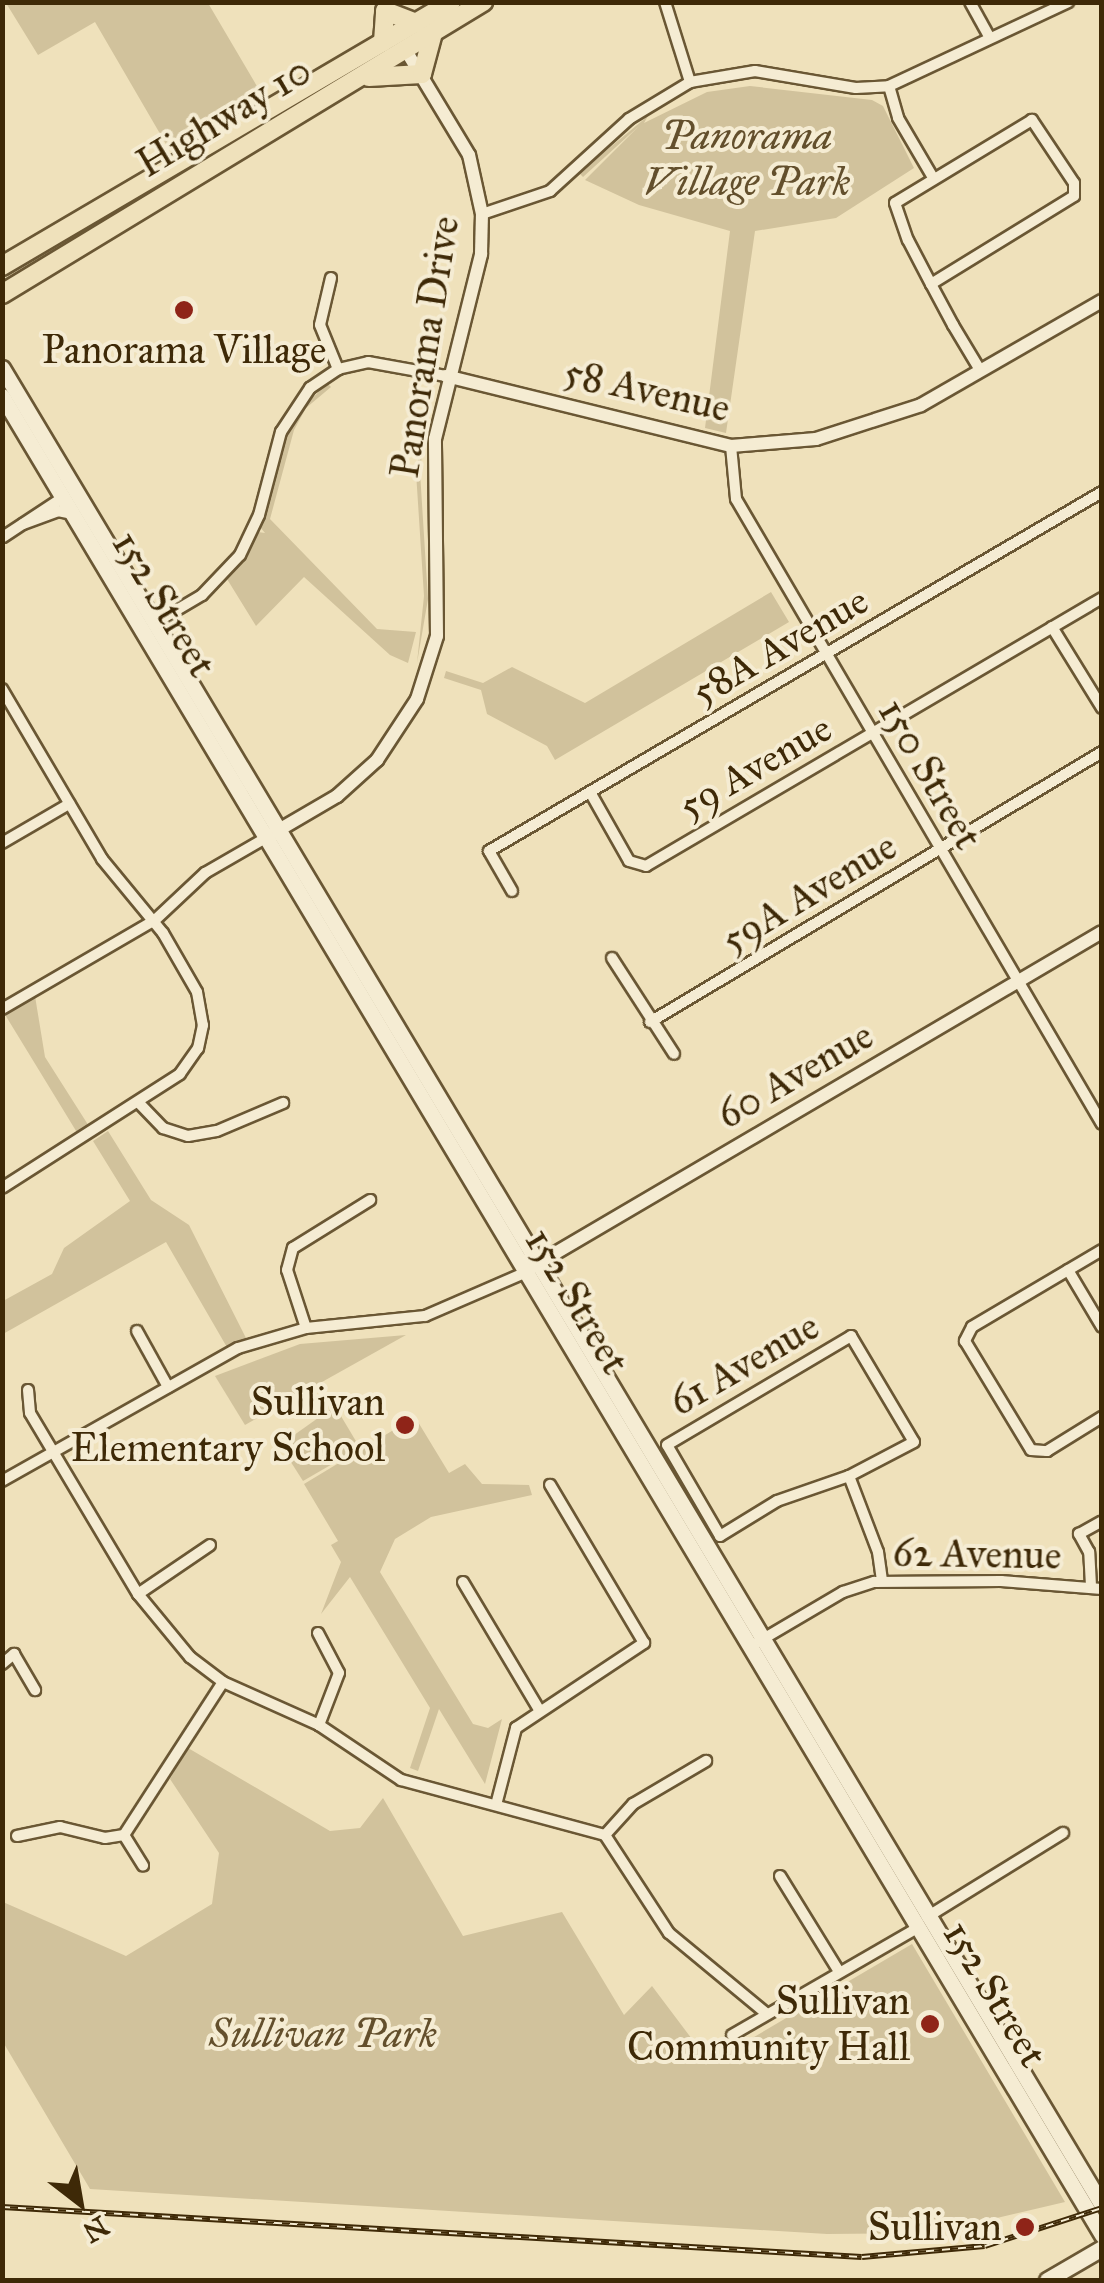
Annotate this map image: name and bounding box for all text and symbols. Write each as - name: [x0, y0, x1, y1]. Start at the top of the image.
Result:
- street label: Highway 10: [128, 46, 320, 188]
- park label: Panorama Village Park: [643, 112, 851, 206]
- street label: Panorama Drive: [381, 213, 469, 481]
- marker: Panorama Village: [173, 299, 195, 321]
- place label: Panorama Village: [42, 326, 326, 374]
- street label: 58 Avenue: [559, 348, 735, 432]
- street label: 152 Street: [102, 522, 226, 686]
- street label: 58A Avenue: [683, 576, 877, 716]
- street label: 150 Street: [868, 690, 992, 858]
- street label: 59 Avenue: [670, 704, 840, 830]
- street label: 59A Avenue: [713, 822, 905, 964]
- street label: 60 Avenue: [708, 1011, 882, 1139]
- street label: 152 Street: [515, 1219, 639, 1383]
- street label: 61 Avenue: [661, 1302, 827, 1426]
- place label: Sullivan Elementary School: [70, 1378, 385, 1472]
- marker: Sullivan Elementary School: [394, 1414, 416, 1436]
- street label: 62 Avenue: [892, 1529, 1062, 1579]
- street label: 152 Street: [933, 1912, 1057, 2076]
- place label: Sullivan Community Hall: [627, 1977, 910, 2071]
- park label: Sullivan Park: [209, 2010, 437, 2058]
- marker: Sullivan Community Hall: [919, 2013, 941, 2035]
- north arrow: [30, 2153, 130, 2253]
- place label: Sullivan: [868, 2203, 1002, 2251]
- text: N: [77, 2208, 115, 2250]
- marker: Sullivan: [1012, 2214, 1038, 2240]

